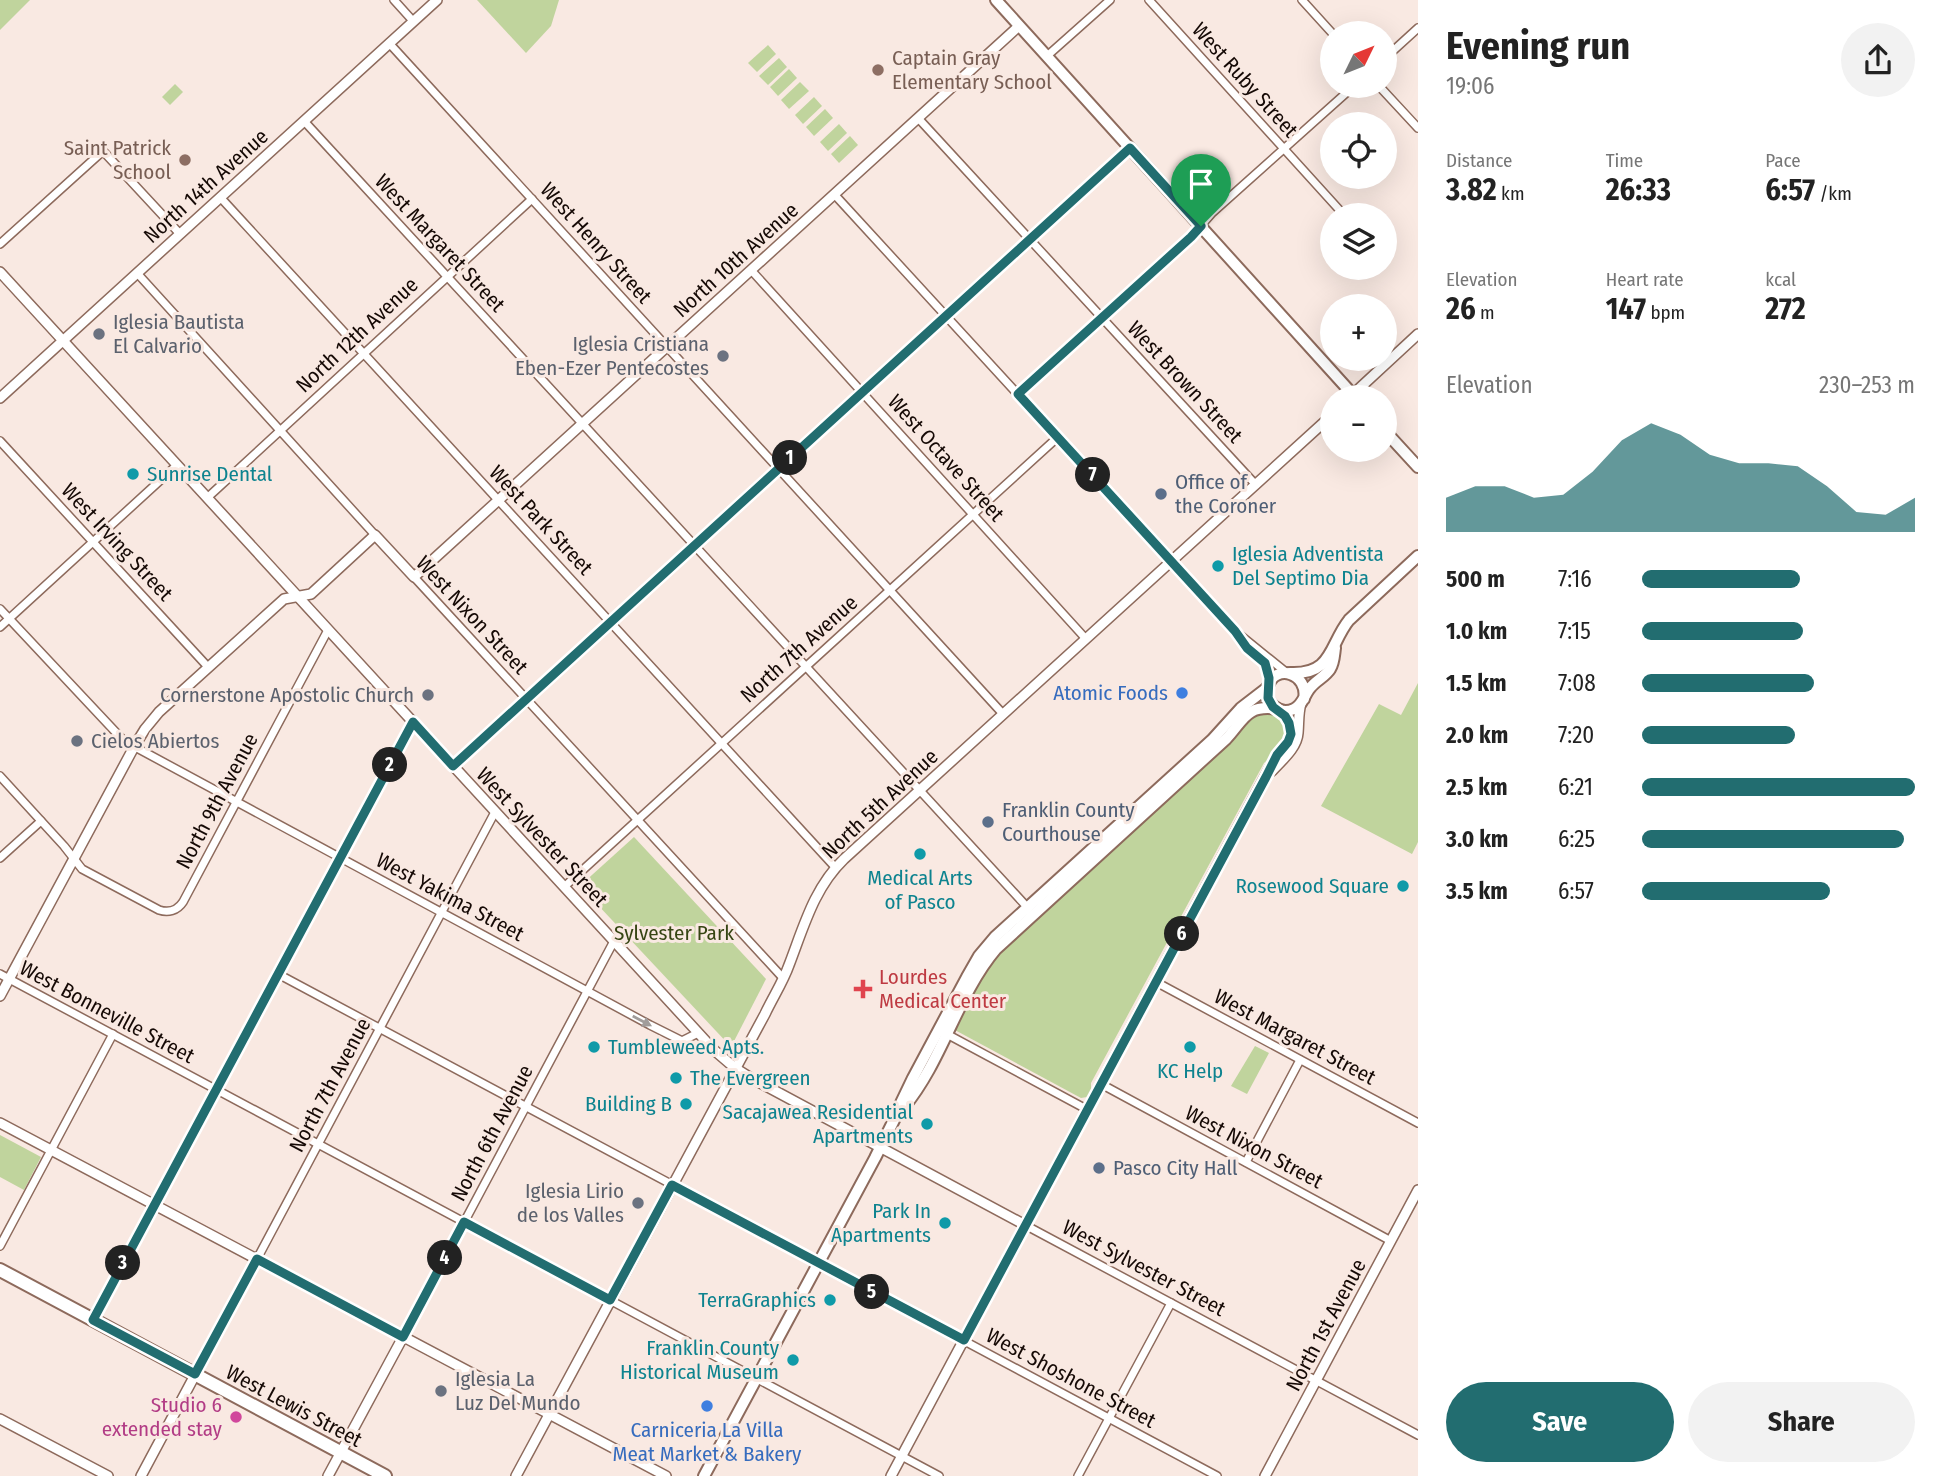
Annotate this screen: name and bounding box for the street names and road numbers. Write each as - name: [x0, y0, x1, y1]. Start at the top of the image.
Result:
- street label: West Ruby Street: [1186, 17, 1304, 143]
- street label: North 14th Avenue: [138, 123, 274, 249]
- street label: West Margaret Street: [369, 169, 511, 318]
- street label: West Henry Street: [535, 177, 657, 309]
- street label: North 10th Avenue: [668, 197, 804, 323]
- street label: North 12th Avenue: [291, 272, 423, 398]
- street label: West Brown Street: [1122, 316, 1248, 448]
- street label: West Octave Street: [882, 389, 1010, 527]
- street label: West Park Street: [484, 460, 599, 580]
- street label: West Irving Street: [56, 478, 178, 606]
- street label: West Nixon Street: [411, 550, 534, 680]
- street label: North 7th Avenue: [735, 590, 863, 708]
- street label: North 9th Avenue: [170, 729, 264, 873]
- street label: North 5th Avenue: [816, 744, 944, 864]
- street label: West Sylvester Street: [471, 762, 613, 912]
- street label: West Yakima Street: [372, 847, 529, 947]
- street label: West Bonneville Street: [15, 955, 199, 1069]
- street label: West Margaret Street: [1210, 983, 1380, 1091]
- street label: North 7th Avenue: [284, 1013, 376, 1157]
- street label: North 6th Avenue: [445, 1061, 539, 1205]
- street label: West Nixon Street: [1181, 1100, 1327, 1194]
- street label: West Sylvester Street: [1058, 1214, 1230, 1322]
- street label: North 1st Avenue: [1280, 1254, 1372, 1396]
- street label: West Shoshone Street: [982, 1322, 1160, 1434]
- street label: West Lewis Street: [221, 1359, 367, 1453]

